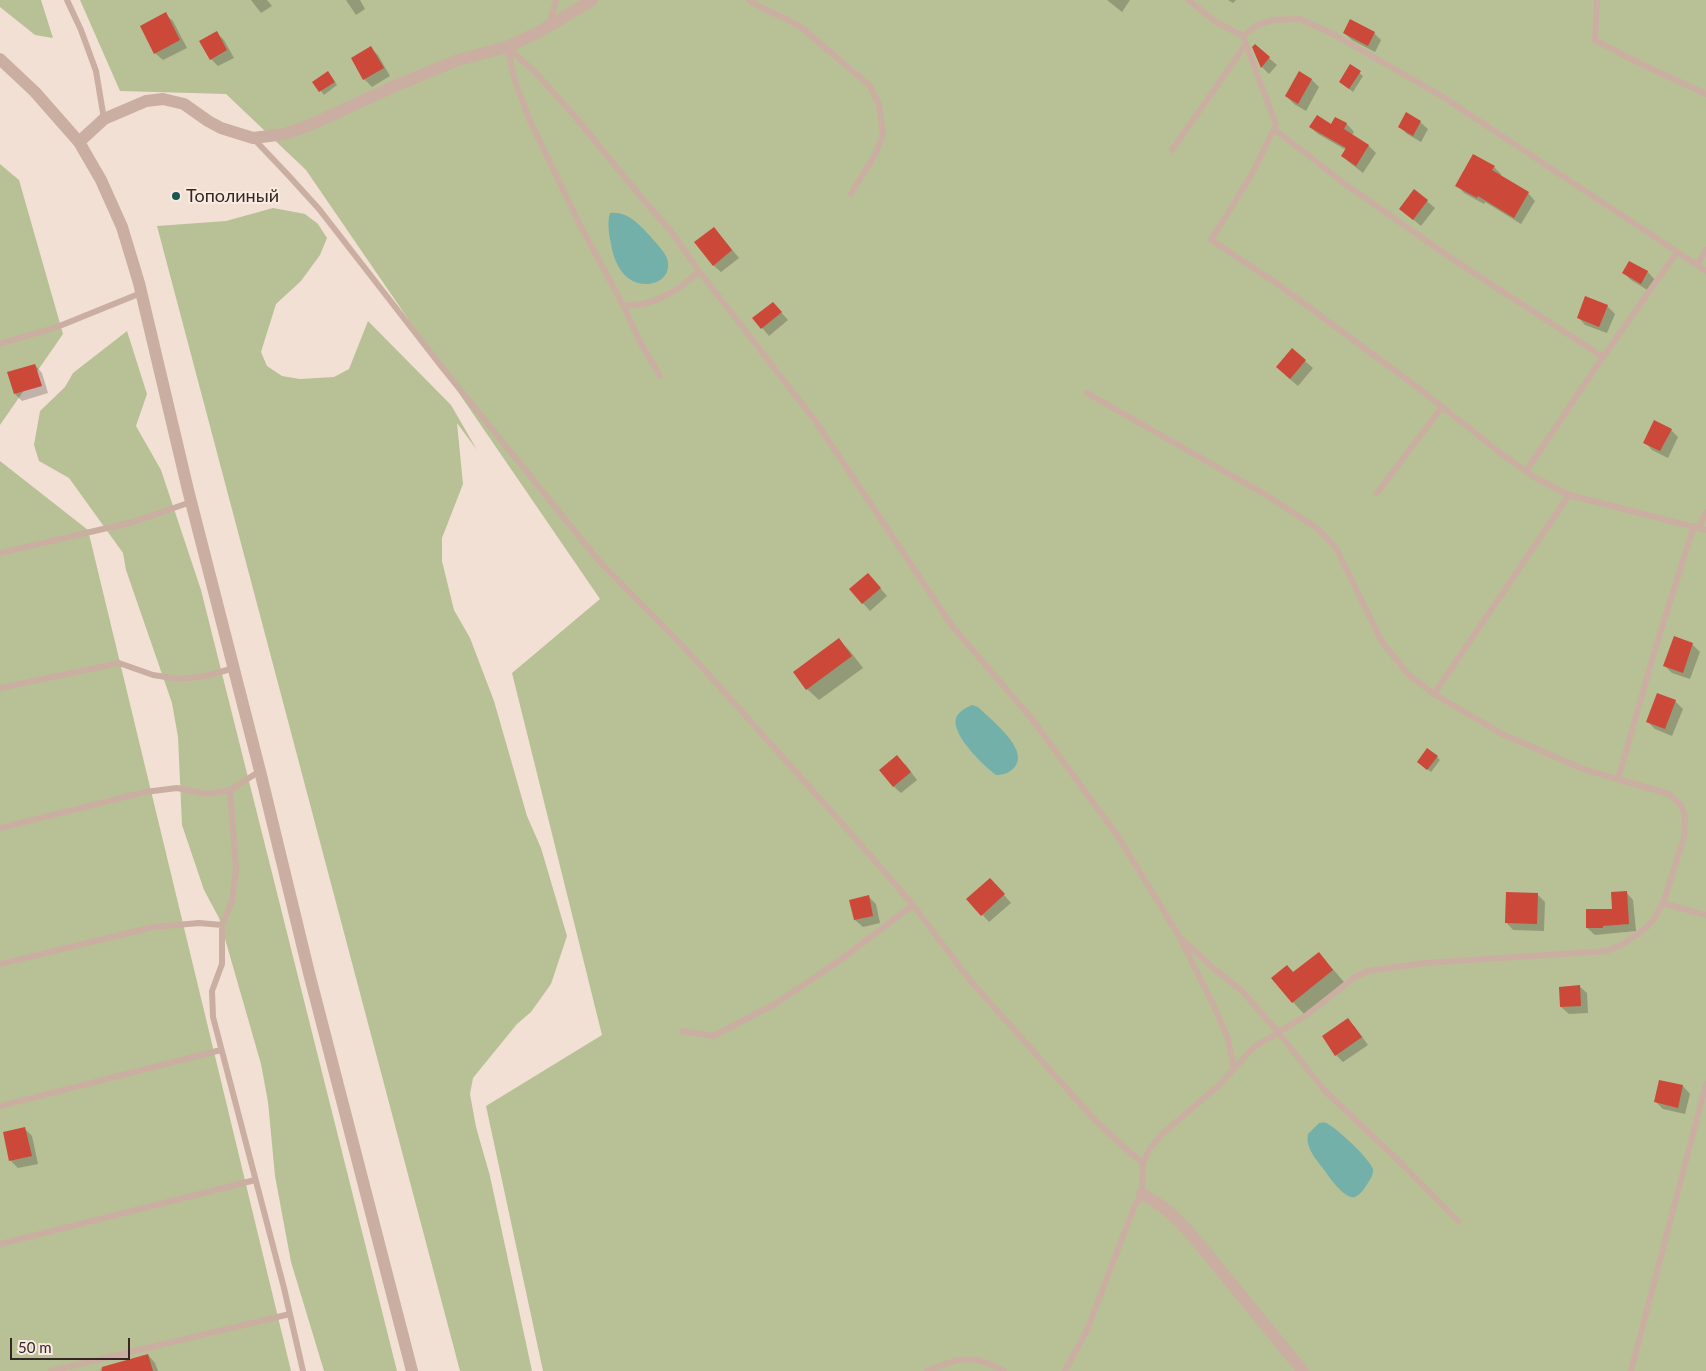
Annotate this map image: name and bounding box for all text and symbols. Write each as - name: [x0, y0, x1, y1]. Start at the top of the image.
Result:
- place label: Тополиный: [186, 185, 279, 207]
- marker: Тополиный: [170, 190, 182, 202]
- scale bar: [12, 1328, 132, 1360]
- text: 50 m: [18, 1338, 52, 1356]

